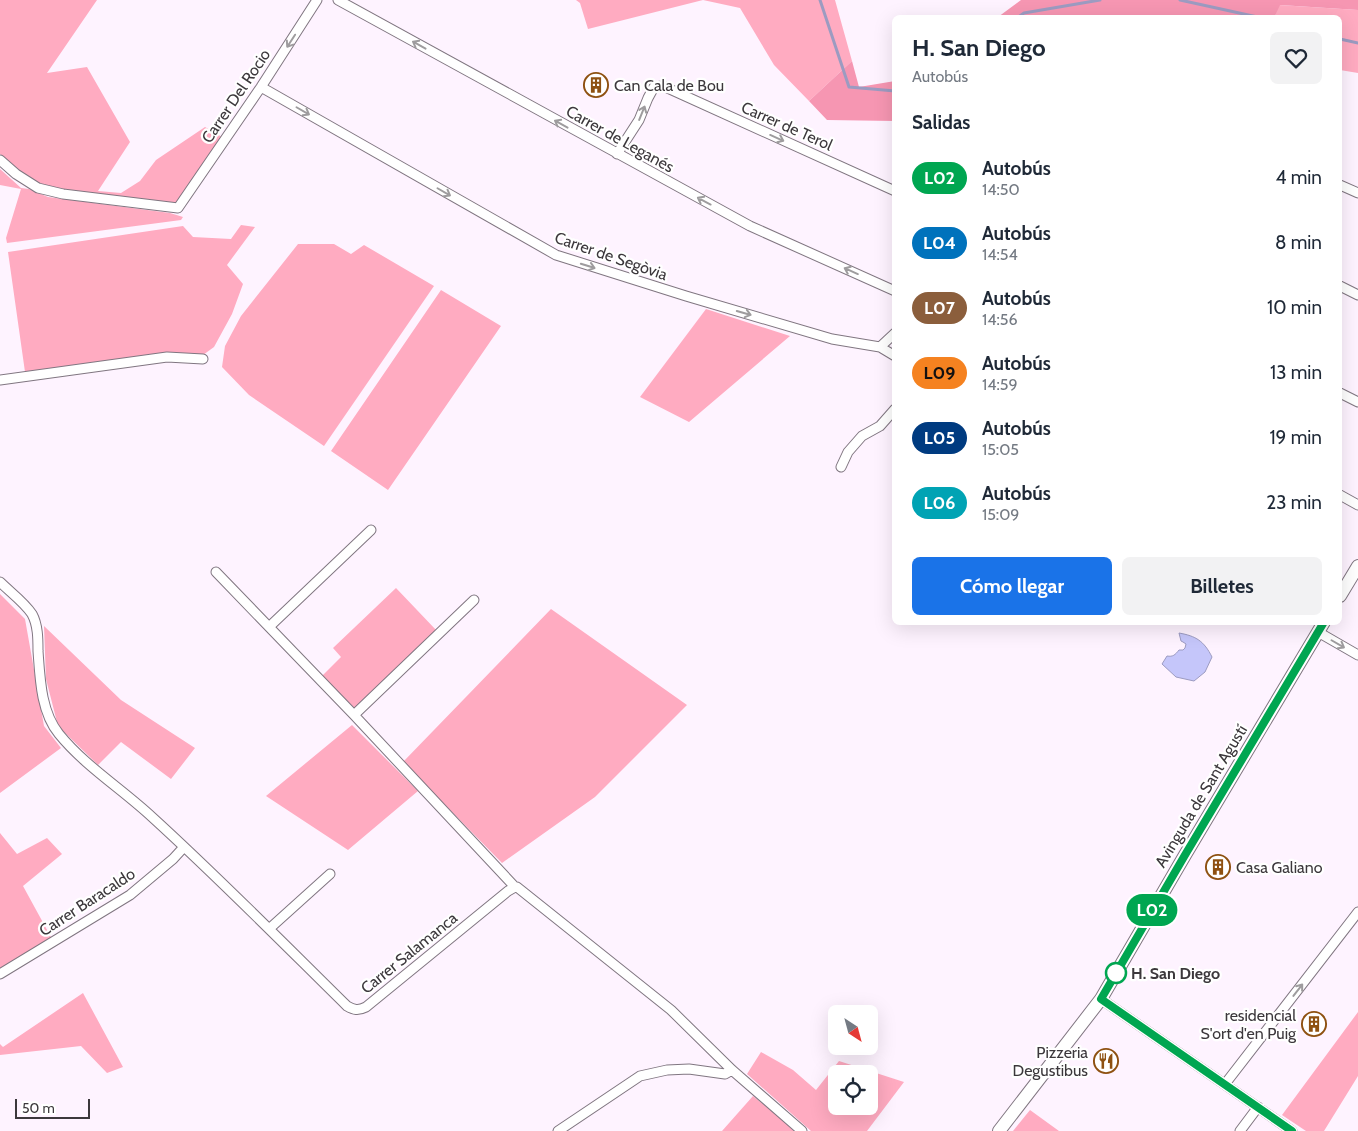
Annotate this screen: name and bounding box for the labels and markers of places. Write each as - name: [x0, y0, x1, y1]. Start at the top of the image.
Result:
- building icon: Can Cala de Bou: [583, 72, 609, 98]
- place label: Can Cala de Bou: [614, 76, 724, 95]
- building icon: Casa Galiano: [1205, 854, 1231, 880]
- place label: Casa Galiano: [1236, 858, 1323, 877]
- marker: H. San Diego: [1105, 962, 1127, 984]
- place label: H. San Diego: [1131, 964, 1220, 983]
- place label: residencial S'ort d'en Puig: [1201, 1006, 1297, 1043]
- building icon: residencial S'ort d'en Puig: [1301, 1011, 1327, 1037]
- place label: Pizzeria Degustibus: [1013, 1043, 1088, 1080]
- restaurant icon: Pizzeria Degustibus: [1093, 1048, 1119, 1074]

